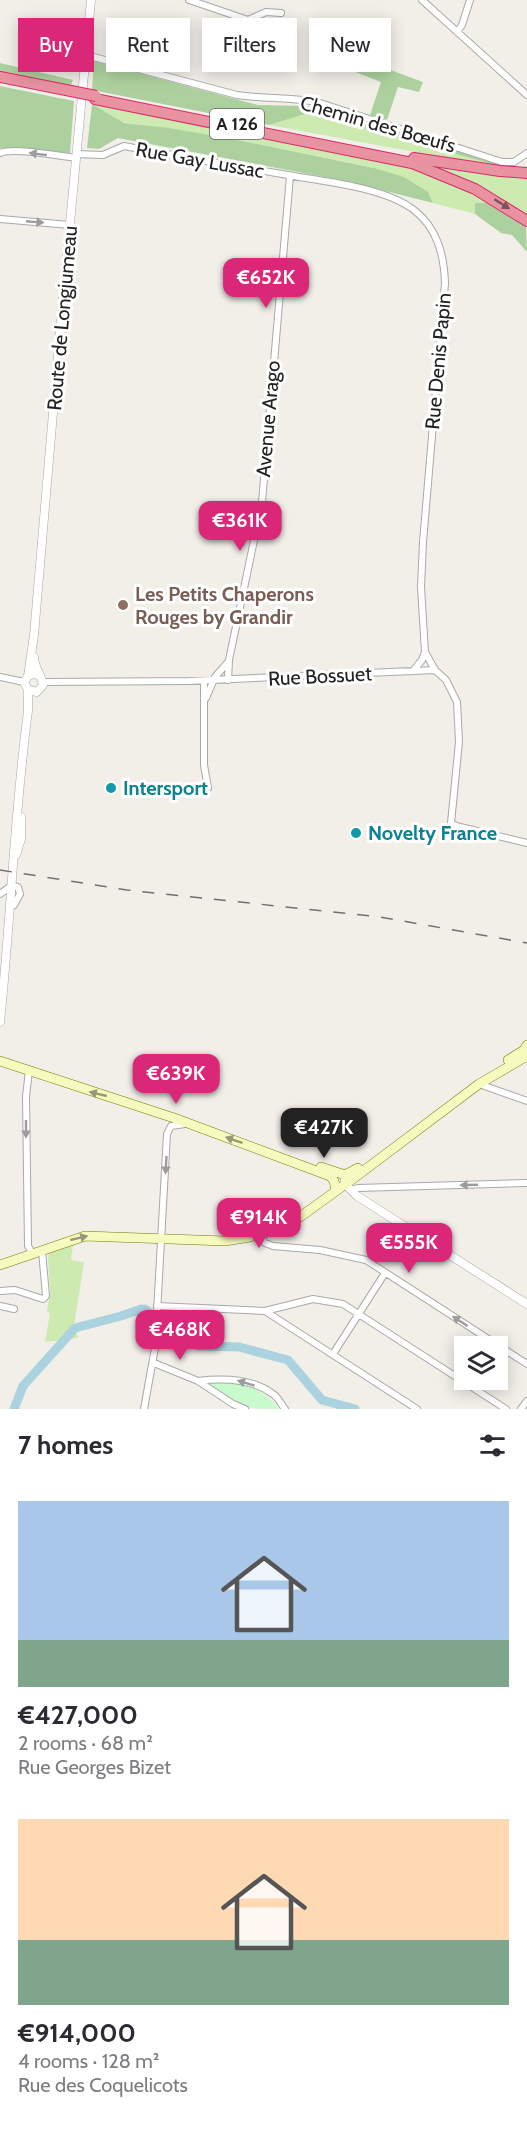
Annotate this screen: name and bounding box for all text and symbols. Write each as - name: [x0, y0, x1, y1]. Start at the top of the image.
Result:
- chip: Buy: [18, 18, 94, 72]
- chip: Rent: [106, 18, 190, 72]
- chip: Filters: [202, 18, 297, 72]
- chip: New: [309, 18, 391, 72]
- street label: Chemin des Bœufs: [298, 90, 458, 158]
- road number: A 126: [210, 109, 264, 139]
- street label: Rue Gay Lussac: [134, 137, 266, 183]
- one-way arrow: [28, 149, 47, 159]
- one-way arrow: [494, 199, 510, 210]
- one-way arrow: [25, 217, 44, 227]
- street label: Route de Longjumeau: [42, 225, 82, 411]
- pin: €652K: [224, 258, 308, 309]
- text: €652K: [237, 265, 295, 289]
- street label: Rue Denis Papin: [420, 292, 456, 430]
- street label: Avenue Arago: [251, 360, 285, 478]
- pin: €361K: [198, 501, 282, 552]
- text: €361K: [213, 508, 267, 532]
- place label: Les Petits Chaperons Rouges by Grandir: [135, 582, 314, 629]
- marker: Les Petits Chaperons Rouges by Grandir: [116, 598, 130, 612]
- street label: Rue Bossuet: [267, 661, 373, 691]
- place label: Intersport: [123, 776, 208, 800]
- marker: Intersport: [104, 781, 118, 795]
- place label: Novelty France: [368, 821, 497, 845]
- marker: Novelty France: [349, 826, 363, 840]
- pin: €639K: [134, 1054, 218, 1105]
- text: €639K: [147, 1061, 205, 1085]
- one-way arrow: [88, 1089, 107, 1098]
- pin: €427K: [282, 1108, 366, 1159]
- text: €427K: [295, 1115, 353, 1139]
- one-way arrow: [21, 1120, 31, 1139]
- one-way arrow: [225, 1135, 243, 1145]
- one-way arrow: [161, 1156, 170, 1175]
- one-way arrow: [459, 1180, 478, 1189]
- pin: €914K: [217, 1198, 301, 1249]
- text: €914K: [231, 1205, 287, 1229]
- pin: €555K: [367, 1223, 451, 1274]
- text: €555K: [380, 1230, 438, 1254]
- one-way arrow: [70, 1233, 88, 1243]
- pin: €468K: [138, 1310, 222, 1361]
- one-way arrow: [452, 1316, 468, 1327]
- text: €468K: [149, 1317, 211, 1341]
- map controls: [454, 1336, 508, 1390]
- button: layers: [454, 1336, 508, 1390]
- one-way arrow: [237, 1377, 255, 1387]
- text: 7 homes: [18, 1429, 113, 1461]
- icon: filters: [476, 1429, 509, 1462]
- icon: home: [210, 1540, 318, 1648]
- text: €427,000: [18, 1699, 138, 1731]
- text: 2 rooms · 68 m²: [18, 1731, 153, 1755]
- text: Rue Georges Bizet: [18, 1755, 171, 1779]
- icon: home: [210, 1858, 318, 1966]
- text: €914,000: [18, 2017, 136, 2049]
- text: 4 rooms · 128 m²: [18, 2049, 160, 2073]
- text: Rue des Coquelicots: [18, 2073, 188, 2097]

